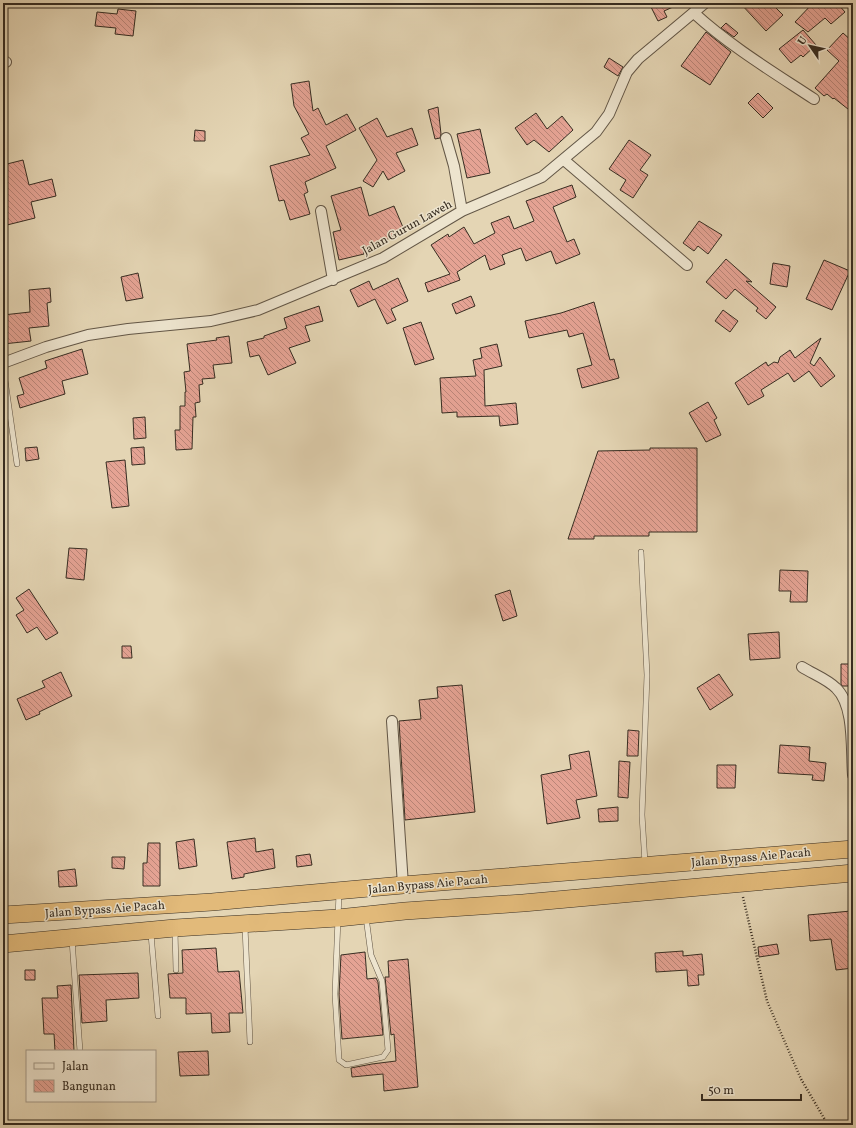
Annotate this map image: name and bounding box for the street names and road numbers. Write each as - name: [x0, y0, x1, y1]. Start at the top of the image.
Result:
- street label: Jalan Gurun Laweh: [360, 197, 455, 259]
- street label: Jalan Bypass Aie Pacah: [691, 845, 812, 871]
- street label: Jalan Bypass Aie Pacah: [368, 872, 489, 898]
- street label: Jalan Bypass Aie Pacah: [45, 898, 166, 922]

